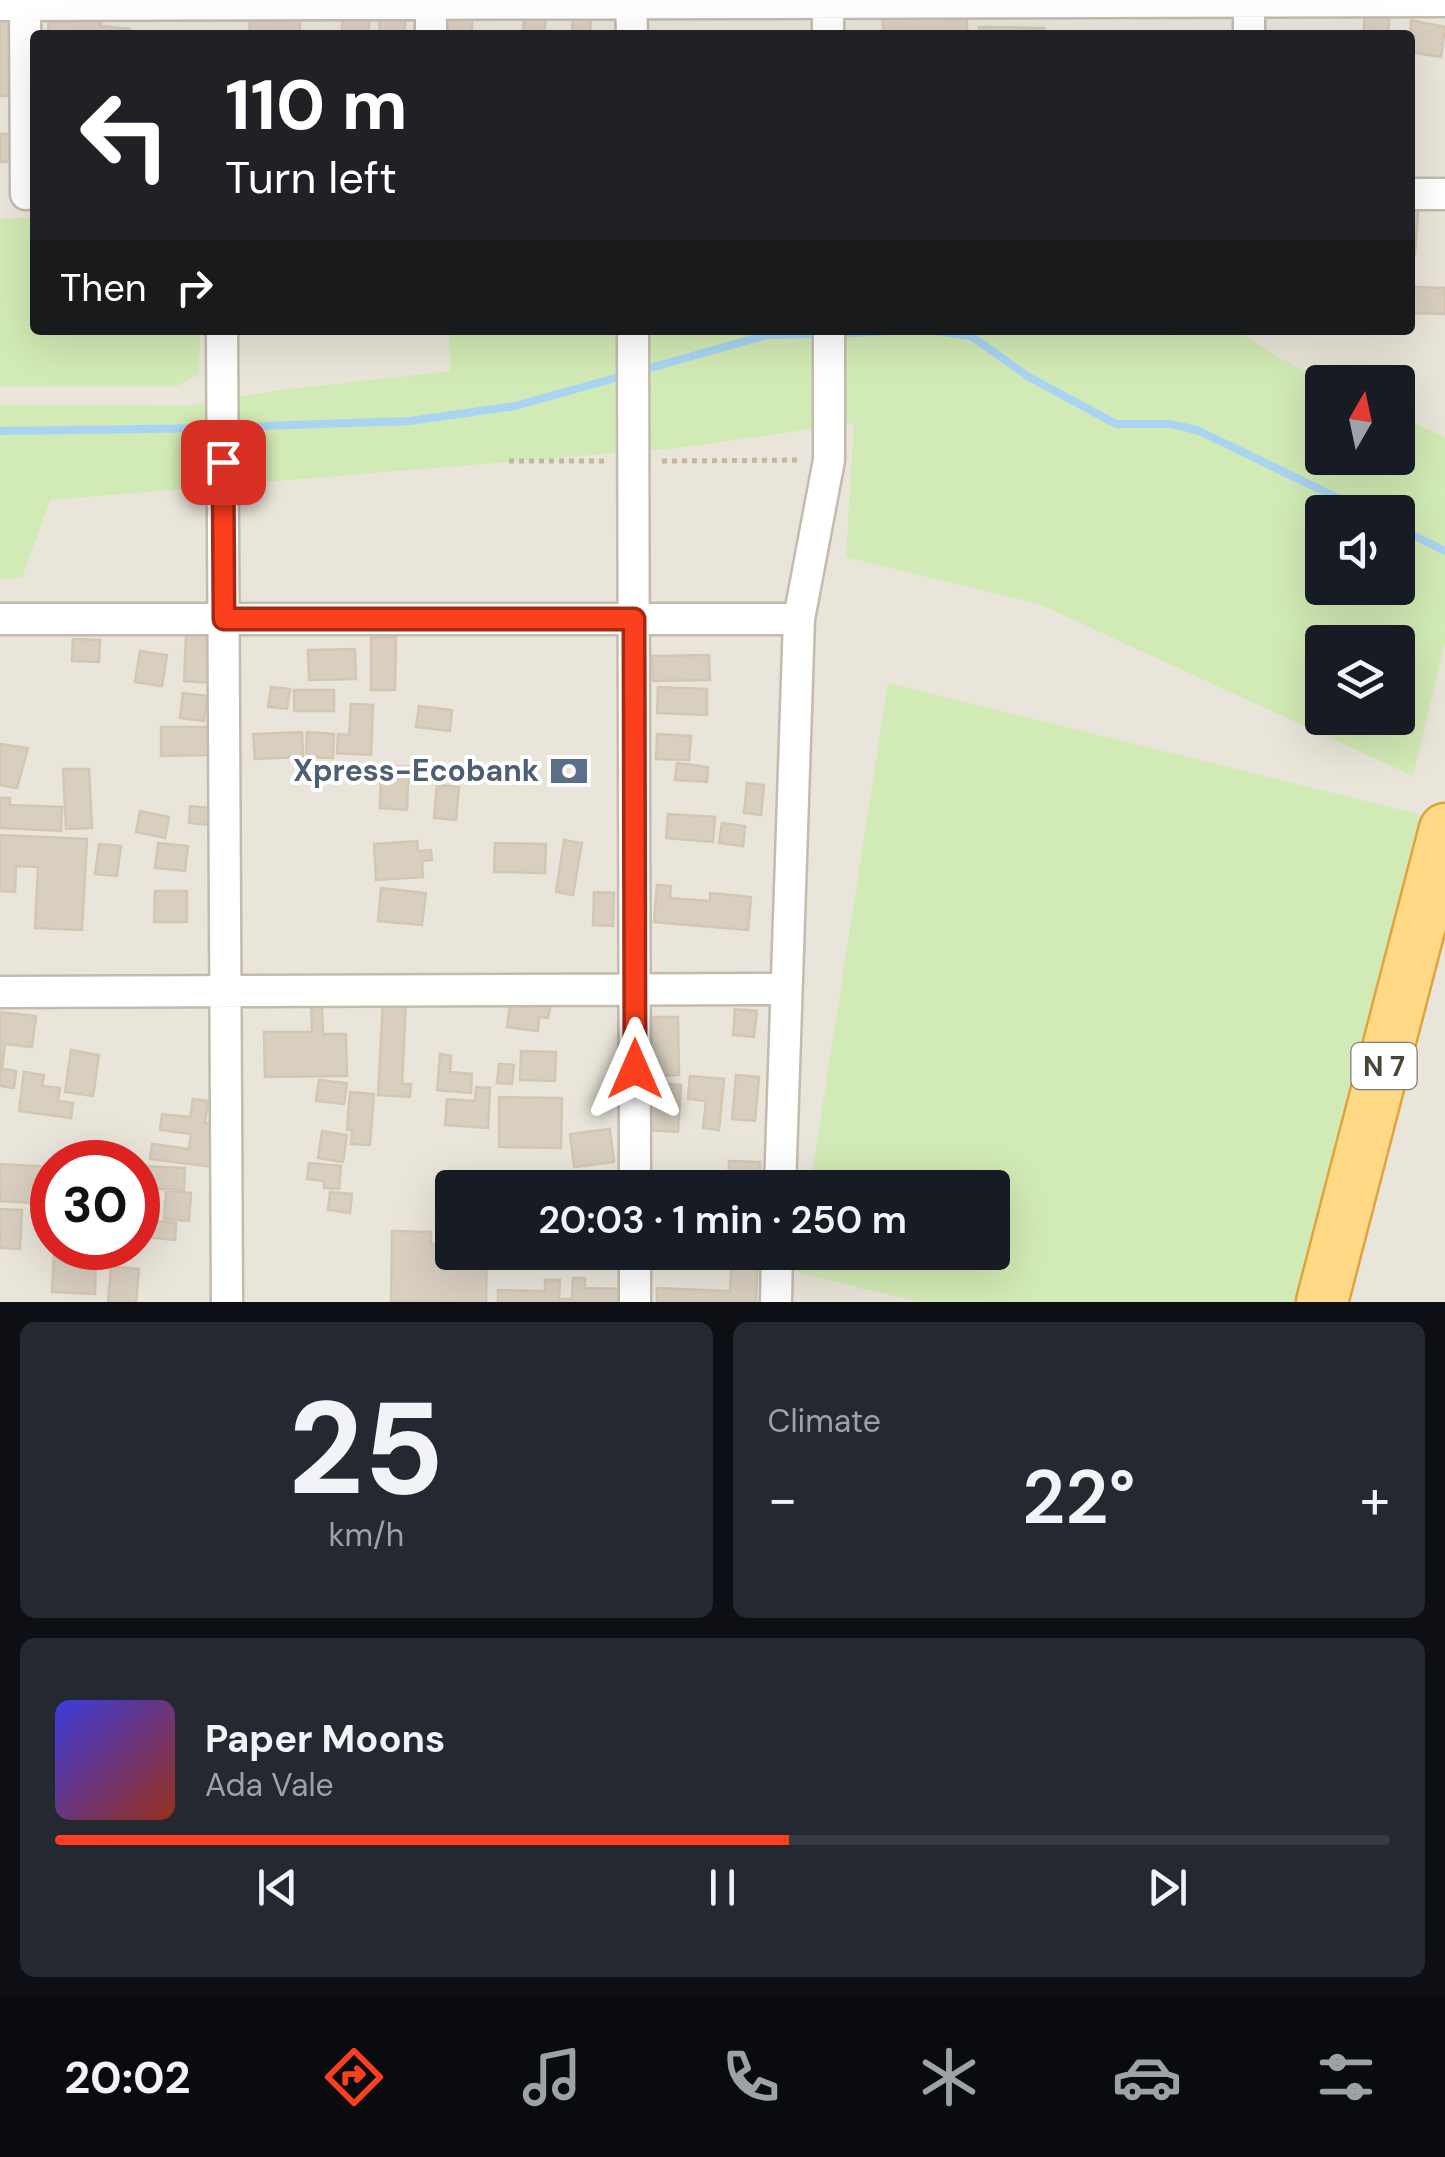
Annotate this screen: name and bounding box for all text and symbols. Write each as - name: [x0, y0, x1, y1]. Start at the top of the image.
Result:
- text: 110 m: [225, 60, 408, 151]
- icon: left: [60, 70, 190, 200]
- text: Turn left: [225, 148, 397, 207]
- icon: right: [167, 260, 222, 315]
- text: Then: [60, 263, 147, 313]
- north arrow: [1305, 365, 1415, 475]
- map controls: [1305, 365, 1415, 735]
- pin: [181, 420, 266, 505]
- icon: arrive: [196, 435, 251, 490]
- button: sound: [1305, 495, 1415, 605]
- button: layers: [1305, 625, 1415, 735]
- bank icon: Xpress-Ecobank: [548, 750, 590, 792]
- place label: Xpress-Ecobank: [293, 751, 539, 790]
- position arrow: [583, 1017, 687, 1121]
- road number: N 7: [1352, 1043, 1416, 1089]
- speed limit sign: 30: [30, 1140, 160, 1270]
- text: 20:03 · 1 min · 250 m: [538, 1195, 907, 1245]
- text: 25: [288, 1364, 444, 1533]
- text: Climate: [768, 1400, 881, 1442]
- text: 22°: [1022, 1449, 1135, 1546]
- text: −: [768, 1463, 798, 1535]
- text: +: [1360, 1463, 1390, 1535]
- text: km/h: [328, 1514, 404, 1556]
- text: Paper Moons: [205, 1714, 445, 1764]
- text: Ada Vale: [205, 1764, 334, 1806]
- icon: previous: [250, 1860, 305, 1915]
- icon: pause: [695, 1860, 750, 1915]
- icon: next: [1140, 1860, 1195, 1915]
- icon: directions: [319, 2042, 389, 2112]
- icon: music: [517, 2042, 587, 2112]
- icon: phone: [716, 2042, 786, 2112]
- icon: climate: [914, 2042, 984, 2112]
- icon: car: [1112, 2042, 1182, 2112]
- icon: filters: [1311, 2042, 1381, 2112]
- text: 20:02: [64, 2048, 191, 2107]

